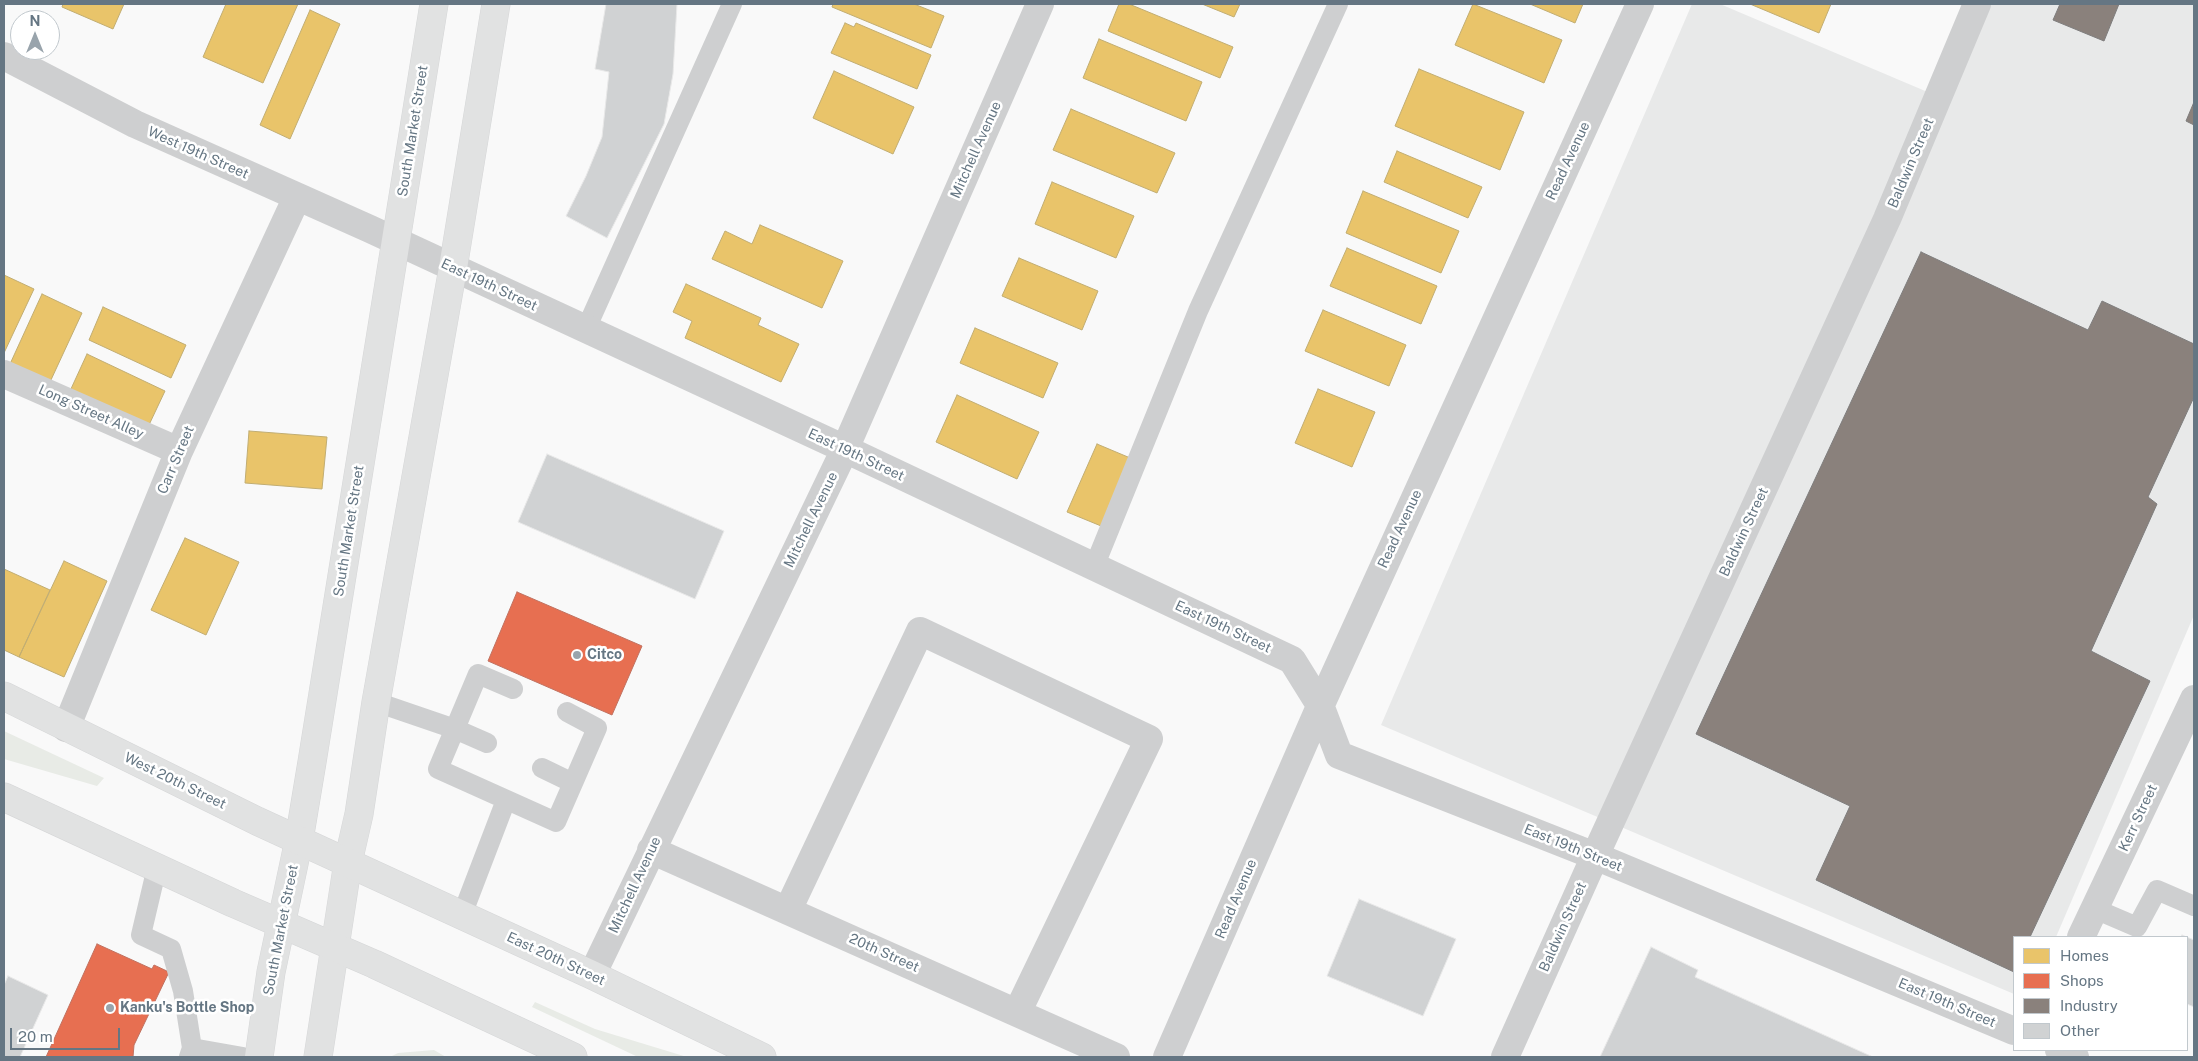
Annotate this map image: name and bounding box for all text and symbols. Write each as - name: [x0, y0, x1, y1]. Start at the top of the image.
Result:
- north arrow: [10, 10, 60, 60]
- text: N: [30, 13, 40, 29]
- street label: South Market Street: [394, 64, 432, 198]
- street label: Mitchell Avenue: [947, 99, 1005, 201]
- street label: Baldwin Street: [1884, 115, 1938, 211]
- street label: Read Avenue: [1542, 119, 1594, 203]
- street label: West 19th Street: [145, 123, 251, 183]
- street label: East 19th Street: [438, 255, 540, 315]
- street label: Long Street Alley: [36, 381, 146, 443]
- street label: Carr Street: [154, 423, 198, 497]
- street label: East 19th Street: [805, 425, 907, 485]
- street label: South Market Street: [330, 464, 368, 598]
- street label: Mitchell Avenue: [781, 469, 841, 571]
- street label: Baldwin Street: [1716, 485, 1772, 579]
- street label: Read Avenue: [1374, 487, 1426, 571]
- street label: East 19th Street: [1172, 597, 1274, 657]
- place label: Citco: [587, 647, 622, 663]
- marker: Citco: [571, 649, 583, 661]
- street label: West 20th Street: [121, 749, 229, 813]
- street label: Kerr Street: [2115, 782, 2161, 854]
- street label: East 19th Street: [1522, 821, 1624, 875]
- street label: Mitchell Avenue: [605, 834, 665, 936]
- street label: Read Avenue: [1212, 857, 1260, 941]
- street label: South Market Street: [260, 863, 302, 997]
- street label: Baldwin Street: [1536, 880, 1590, 974]
- street label: East 20th Street: [504, 929, 608, 989]
- street label: 20th Street: [846, 930, 922, 976]
- legend: [2013, 936, 2188, 1051]
- text: Homes: [2060, 947, 2109, 964]
- text: Shops: [2060, 972, 2104, 989]
- street label: East 19th Street: [1896, 975, 1998, 1031]
- text: Industry: [2060, 997, 2118, 1014]
- place label: Kanku's Bottle Shop: [120, 1000, 254, 1016]
- marker: Kanku's Bottle Shop: [104, 1002, 116, 1014]
- scale bar: [12, 1018, 122, 1050]
- text: Other: [2060, 1022, 2100, 1039]
- text: 20 m: [18, 1028, 53, 1045]

